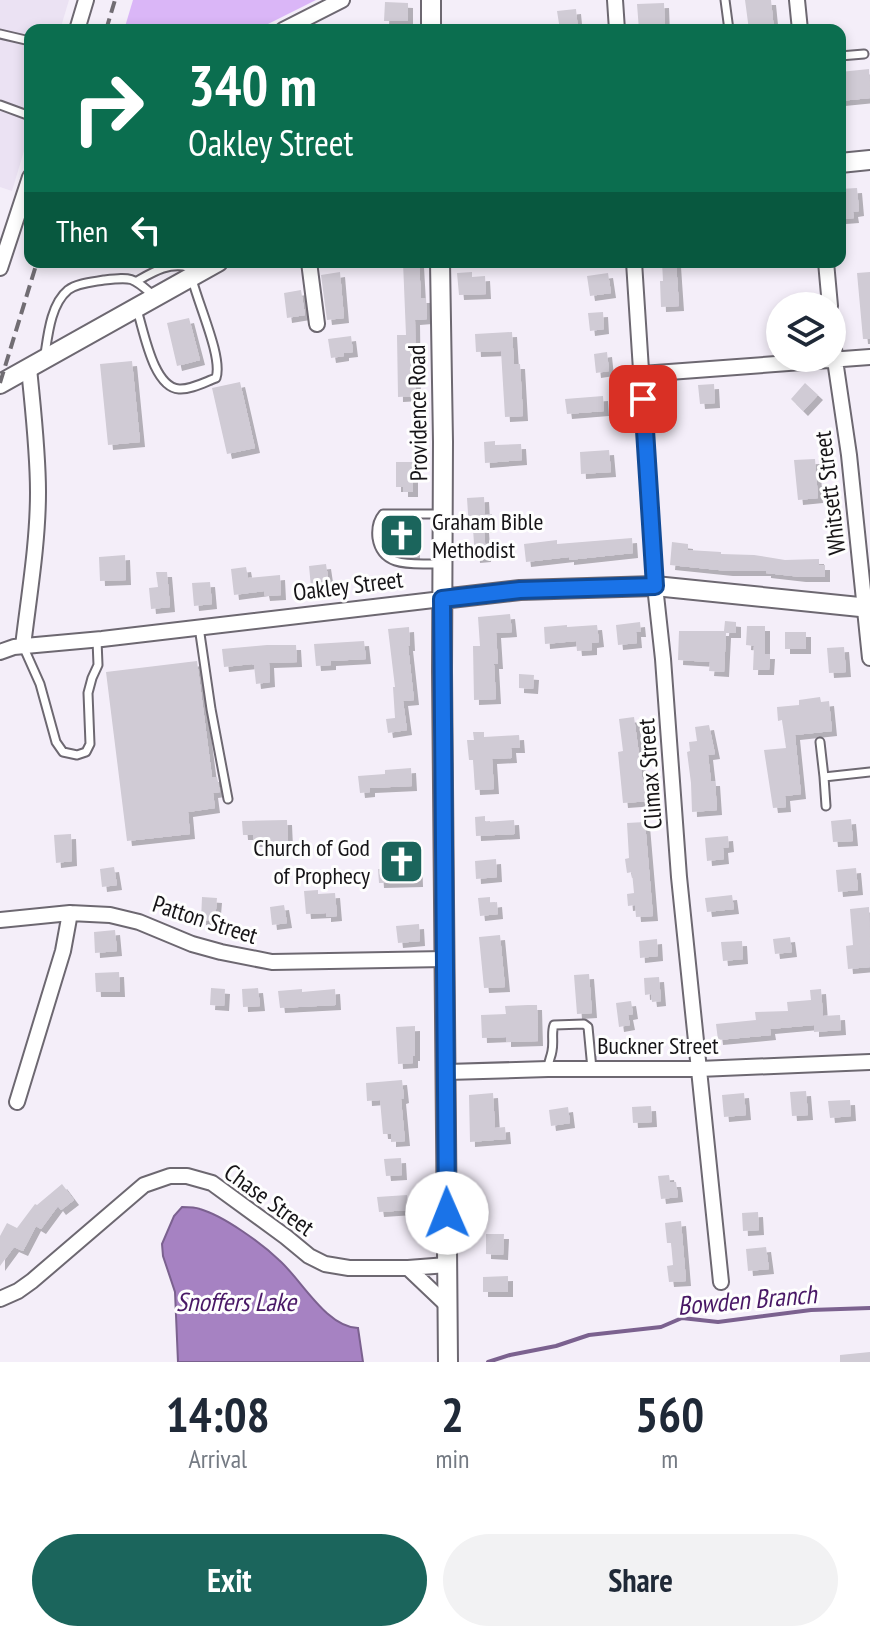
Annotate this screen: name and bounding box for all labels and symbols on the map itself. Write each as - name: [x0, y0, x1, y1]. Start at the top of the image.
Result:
- street label: Providence Road: [401, 345, 434, 481]
- pin: [609, 365, 677, 433]
- street label: Whitsett Street: [806, 429, 852, 557]
- place label: Graham Bible Methodist: [432, 506, 543, 565]
- church icon: Graham Bible Methodist: [377, 512, 425, 560]
- street label: Oakley Street: [291, 563, 405, 608]
- street label: Climax Street: [630, 717, 669, 831]
- place label: Church of God of Prophecy: [253, 832, 370, 891]
- church icon: Church of God of Prophecy: [377, 838, 425, 886]
- street label: Patton Street: [149, 888, 262, 951]
- street label: Buckner Street: [597, 1030, 719, 1061]
- street label: Chase Street: [218, 1157, 321, 1243]
- position arrow: [405, 1171, 489, 1255]
- water label: Bowden Branch: [676, 1277, 819, 1322]
- water label: Snoffers Lake: [176, 1285, 298, 1318]

